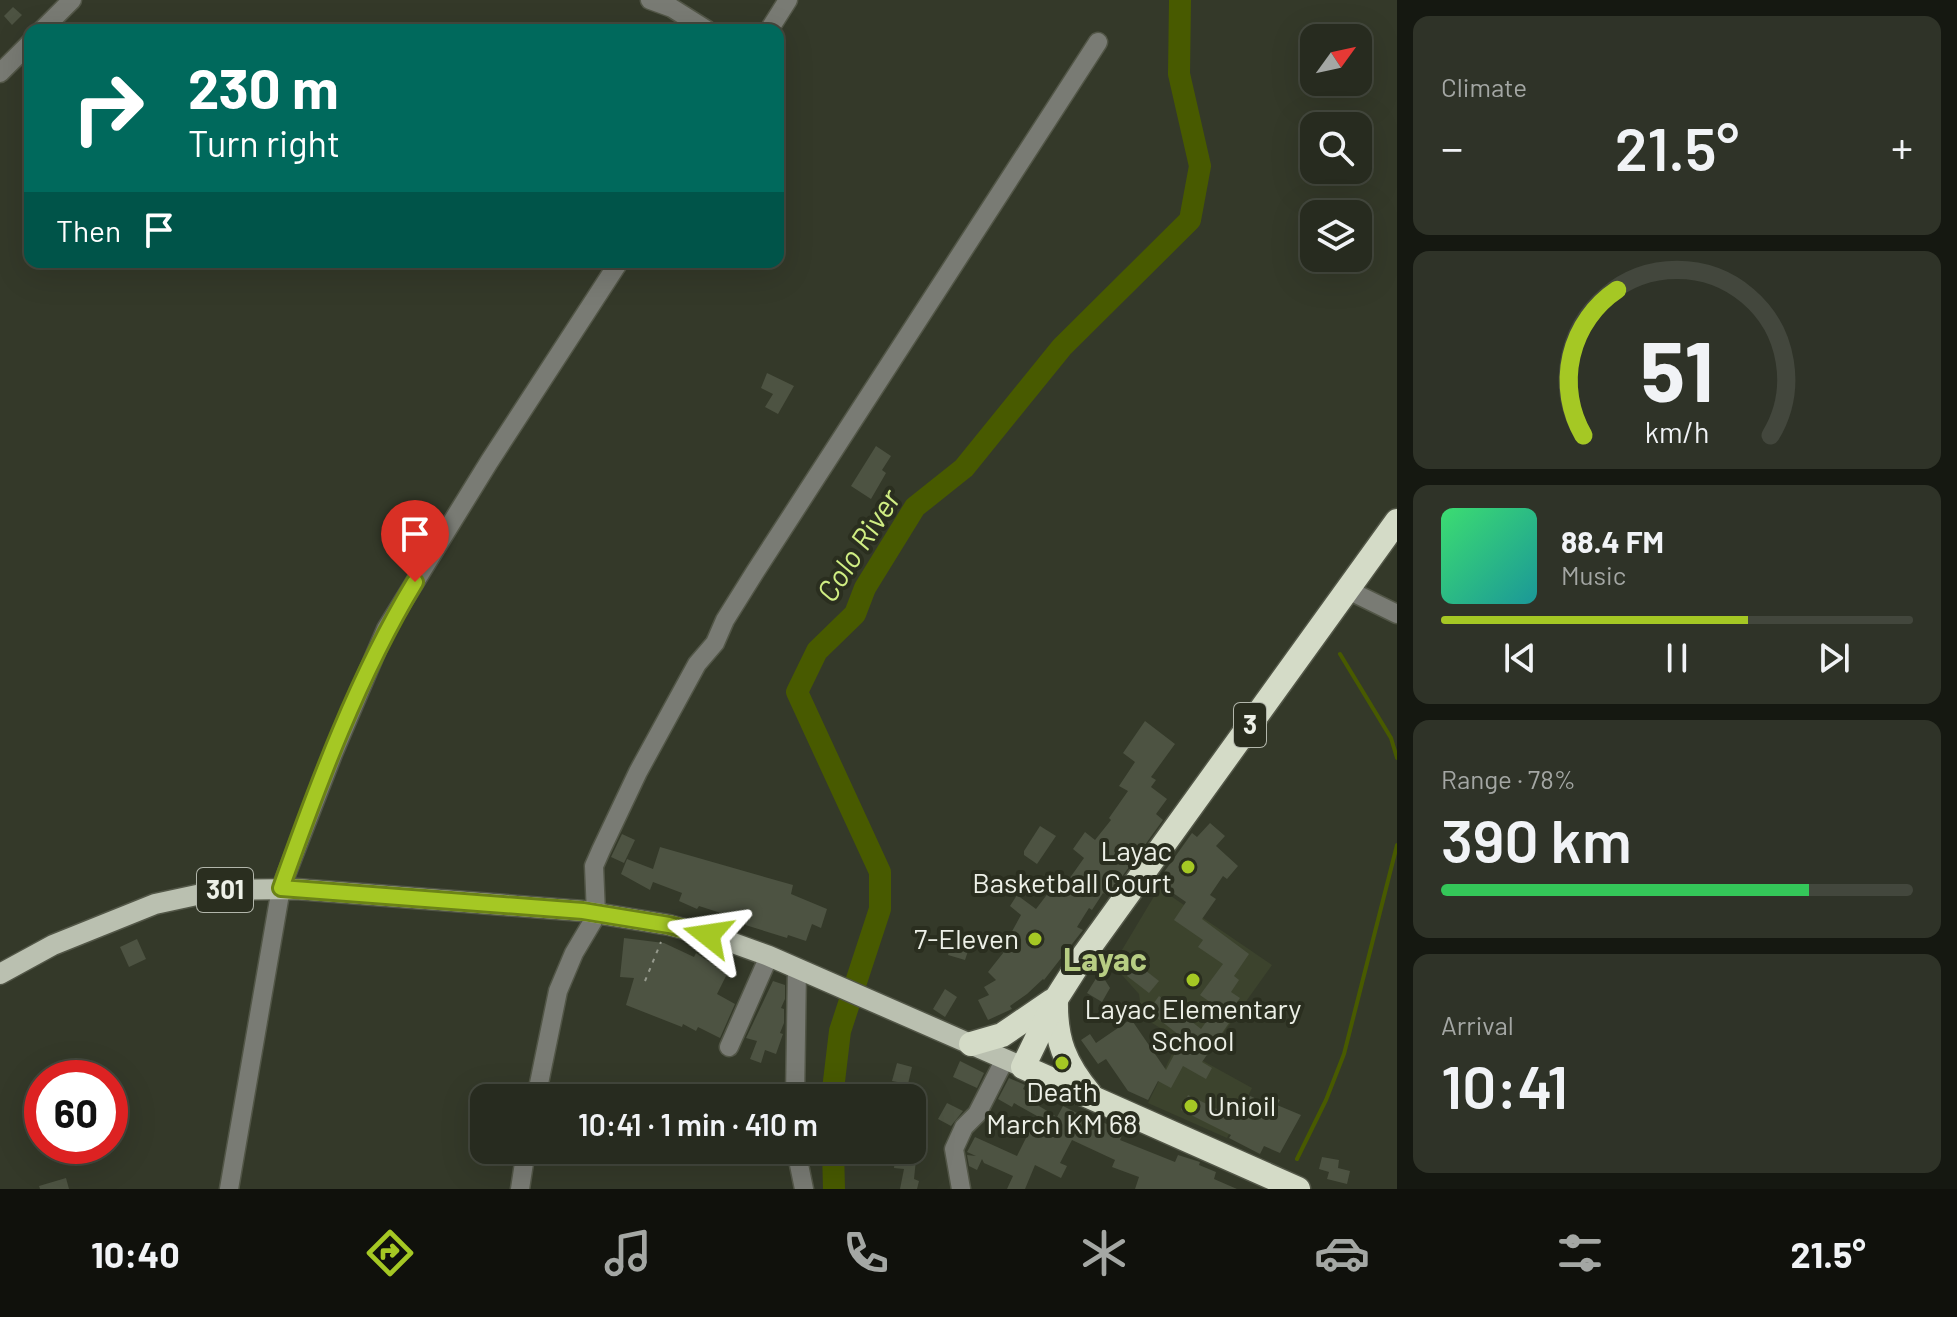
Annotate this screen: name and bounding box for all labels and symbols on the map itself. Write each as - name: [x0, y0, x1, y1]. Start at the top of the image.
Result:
- north arrow: [1300, 24, 1372, 96]
- water label: Colo River: [808, 481, 908, 608]
- pin: [381, 500, 449, 582]
- road number: 3: [1234, 703, 1266, 747]
- place label: Layac Basketball Court: [972, 833, 1172, 899]
- marker: Layac Basketball Court: [1179, 858, 1197, 876]
- road number: 301: [197, 868, 253, 912]
- position arrow: [666, 893, 750, 977]
- place label: 7-Eleven: [914, 921, 1019, 955]
- marker: 7-Eleven: [1026, 930, 1044, 948]
- district label: Layac: [1063, 939, 1147, 977]
- marker: Layac Elementary School: [1184, 971, 1202, 989]
- place label: Layac Elementary School: [1085, 991, 1301, 1057]
- marker: Death March KM 68: [1053, 1054, 1071, 1072]
- speed limit sign: 60: [24, 1060, 128, 1164]
- place label: Death March KM 68: [986, 1074, 1138, 1140]
- place label: Unioil: [1207, 1088, 1276, 1122]
- marker: Unioil: [1182, 1097, 1200, 1115]

